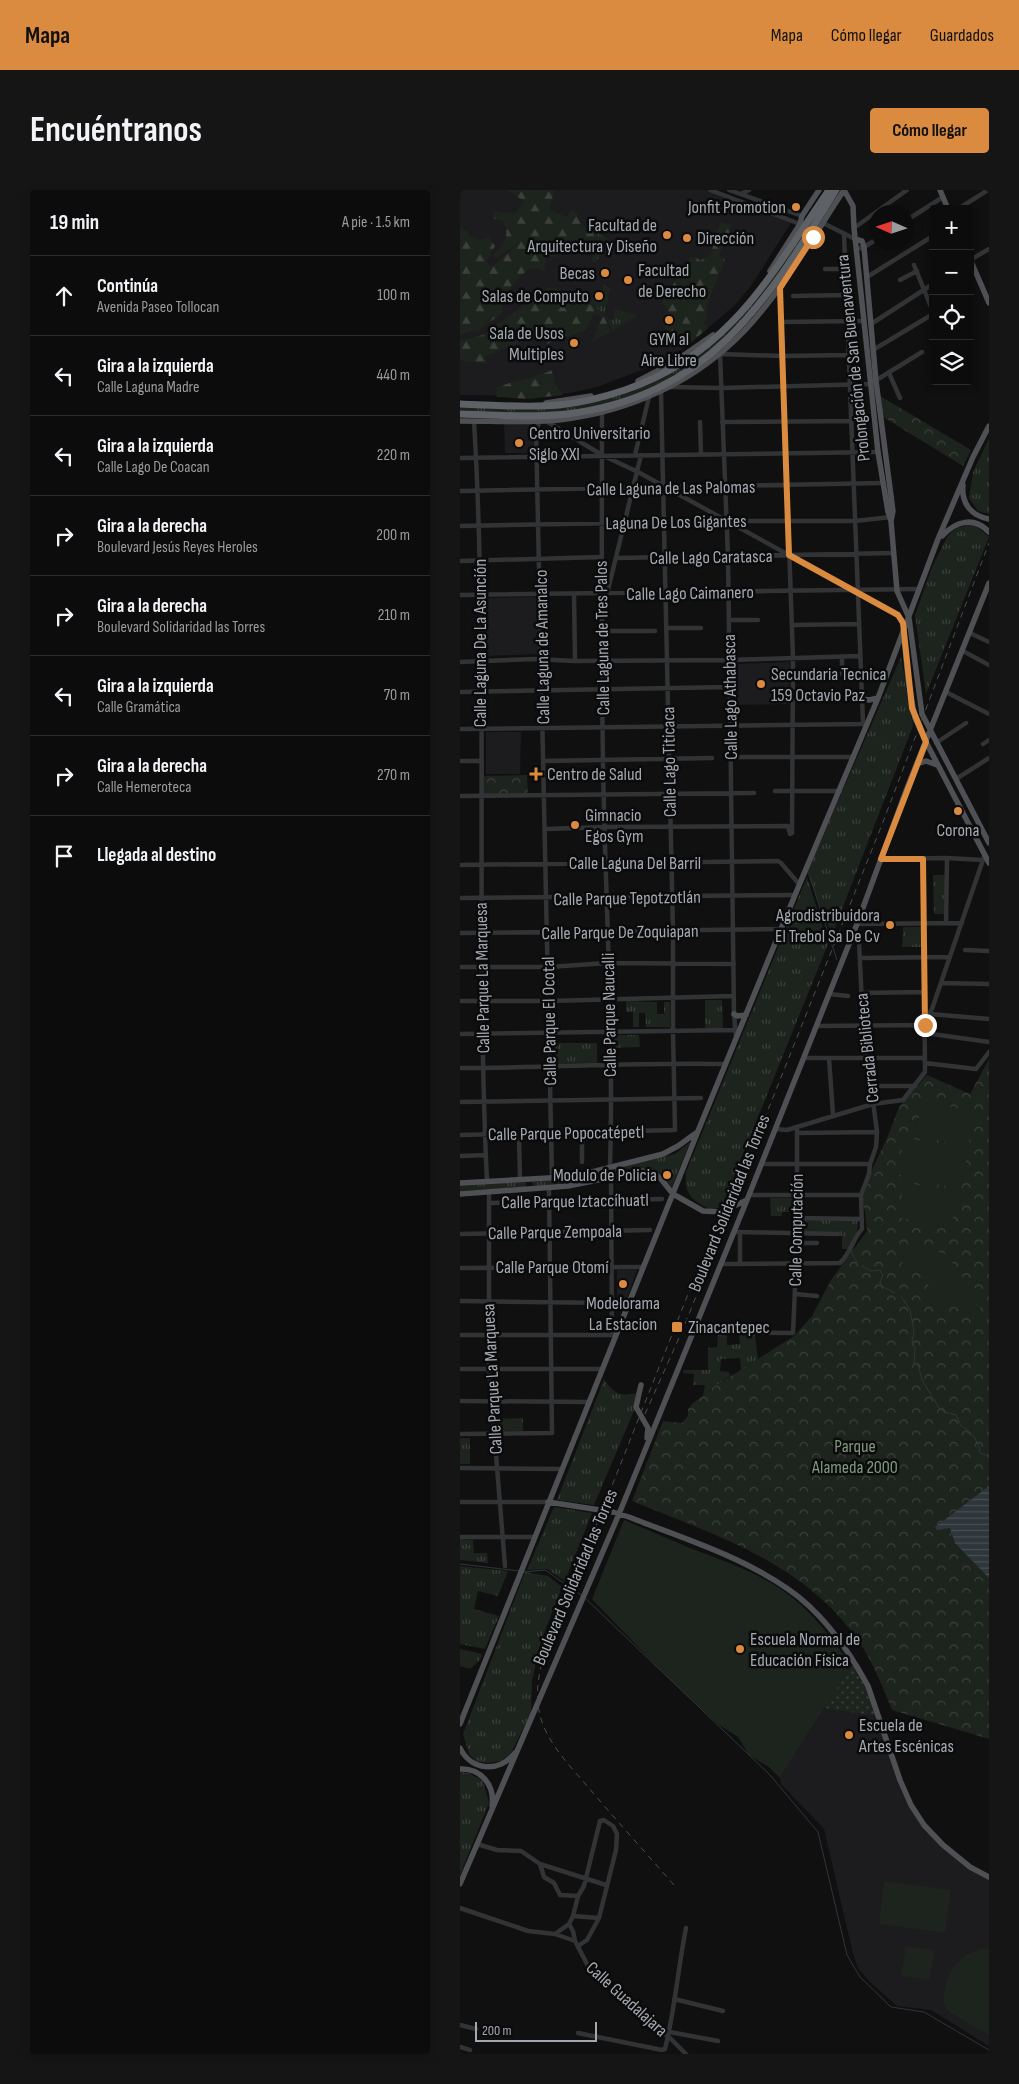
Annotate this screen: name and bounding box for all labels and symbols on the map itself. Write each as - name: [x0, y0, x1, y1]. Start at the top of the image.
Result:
- place label: Jonfit Promotion: [687, 197, 786, 218]
- marker: Jonfit Promotion: [790, 201, 802, 213]
- north arrow: [869, 205, 914, 250]
- place label: Facultad de Arquitectura y Diseño: [526, 215, 657, 257]
- route start: [802, 226, 825, 249]
- place label: Dirección: [697, 228, 754, 249]
- marker: Facultad de Arquitectura y Diseño: [661, 229, 673, 241]
- marker: Dirección: [681, 232, 693, 244]
- street label: Prolongación de San Buenaventura: [832, 253, 875, 462]
- place label: Facultad de Derecho: [638, 260, 706, 302]
- place label: Becas: [559, 263, 595, 284]
- marker: Becas: [599, 267, 611, 279]
- marker: Facultad de Derecho: [622, 274, 634, 286]
- place label: Salas de Computo: [482, 286, 589, 307]
- marker: Salas de Computo: [593, 290, 605, 302]
- marker: GYM al Aire Libre: [663, 314, 675, 326]
- place label: Sala de Usos Multiples: [489, 323, 564, 365]
- place label: GYM al Aire Libre: [640, 329, 697, 371]
- marker: Sala de Usos Multiples: [568, 337, 580, 349]
- place label: Centro Universitario Siglo XXI: [529, 423, 650, 465]
- marker: Centro Universitario Siglo XXI: [513, 437, 525, 449]
- street label: Calle Laguna de Las Palomas: [587, 477, 755, 500]
- street label: Laguna De Los Gigantes: [605, 511, 747, 534]
- street label: Calle Lago Caratasca: [649, 546, 773, 569]
- street label: Calle Laguna De La Asunción: [470, 559, 491, 727]
- street label: Calle Laguna de Tres Palos: [591, 561, 614, 715]
- street label: Calle Laguna de Amanalco: [531, 569, 554, 724]
- street label: Calle Lago Caimanero: [626, 582, 754, 605]
- street label: Calle Lago Athabasca: [719, 634, 742, 760]
- place label: Secundaria Tecnica 159 Octavio Paz: [771, 664, 887, 706]
- marker: Secundaria Tecnica 159 Octavio Paz: [755, 678, 767, 690]
- street label: Calle Lago Titicaca: [658, 707, 681, 817]
- place label: Centro de Salud: [547, 764, 642, 785]
- marker: Centro de Salud: [529, 767, 543, 781]
- place label: Gimnacio Egos Gym: [585, 805, 644, 847]
- marker: Corona: [952, 805, 964, 817]
- marker: Gimnacio Egos Gym: [569, 819, 581, 831]
- place label: Corona: [936, 820, 980, 841]
- street label: Calle Laguna Del Barril: [569, 853, 701, 874]
- street label: Calle Parque Tepotzotlán: [553, 887, 701, 910]
- street label: Calle Parque La Marquesa: [471, 902, 494, 1054]
- place label: Agrodistribuidora El Trebol Sa De Cv: [775, 905, 880, 947]
- marker: Agrodistribuidora El Trebol Sa De Cv: [884, 919, 896, 931]
- street label: Calle Parque De Zoquiapan: [541, 921, 699, 944]
- street label: Calle Parque Naucalli: [598, 953, 621, 1077]
- street label: Calle Parque El Ocotal: [538, 956, 561, 1086]
- street label: Cerrada Biblioteca: [851, 992, 884, 1104]
- route end: [914, 1014, 937, 1037]
- street label: Boulevard Solidaridad las Torres: [684, 1112, 775, 1295]
- street label: Calle Parque Popocatépetl: [488, 1122, 644, 1145]
- place label: Modulo de Policia: [553, 1165, 657, 1186]
- marker: Modulo de Policia: [661, 1169, 673, 1181]
- street label: Calle Computación: [785, 1173, 808, 1287]
- street label: Calle Parque Iztaccíhuatl: [501, 1190, 649, 1213]
- street label: Calle Parque Zempoala: [488, 1221, 622, 1244]
- street label: Calle Parque Otomí: [495, 1257, 609, 1278]
- marker: Modelorama La Estacion: [617, 1278, 629, 1290]
- place label: Modelorama La Estacion: [586, 1293, 660, 1335]
- street label: Calle Parque La Marquesa: [478, 1303, 507, 1455]
- place label: Zinacantepec: [688, 1317, 770, 1338]
- marker: Zinacantepec: [670, 1320, 684, 1334]
- park label: Parque Alameda 2000: [811, 1436, 898, 1478]
- street label: Boulevard Solidaridad las Torres: [529, 1486, 622, 1668]
- place label: Escuela Normal de Educación Física: [750, 1629, 860, 1671]
- marker: Escuela Normal de Educación Física: [734, 1643, 746, 1655]
- place label: Escuela de Artes Escénicas: [858, 1715, 954, 1757]
- marker: Escuela de Artes Escénicas: [843, 1729, 855, 1741]
- street label: Calle Guadalajara: [582, 1957, 672, 2041]
- scale bar: [475, 2019, 598, 2042]

